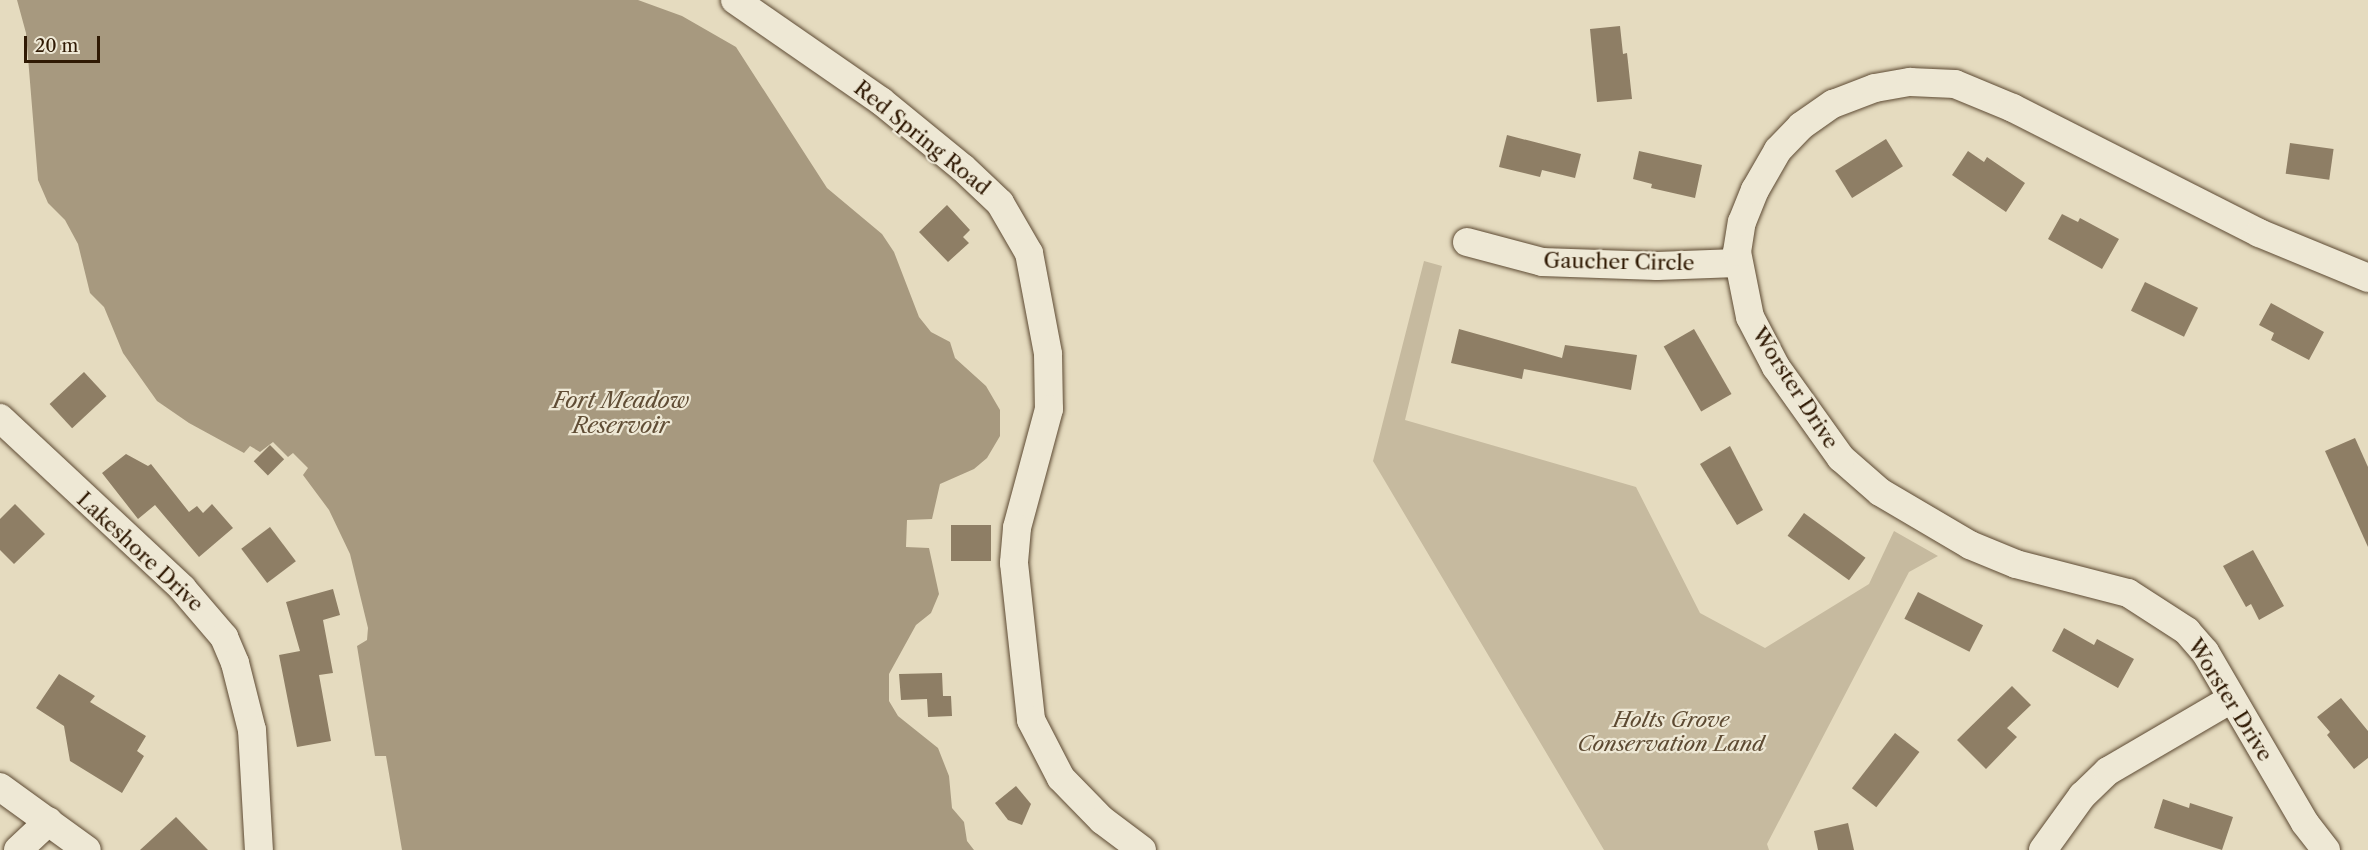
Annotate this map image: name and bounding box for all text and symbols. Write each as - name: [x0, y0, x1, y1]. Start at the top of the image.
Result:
- scale bar: [27, 24, 104, 62]
- text: 20 m: [35, 35, 78, 57]
- street label: Red Spring Road: [849, 75, 995, 201]
- street label: Gaucher Circle: [1543, 248, 1695, 276]
- street label: Worster Drive: [1746, 322, 1844, 454]
- water label: Fort Meadow Reservoir: [553, 387, 689, 439]
- street label: Lakeshore Drive: [72, 487, 208, 617]
- street label: Worster Drive: [2182, 634, 2278, 766]
- park label: Holts Grove Conservation Land: [1577, 707, 1765, 757]

